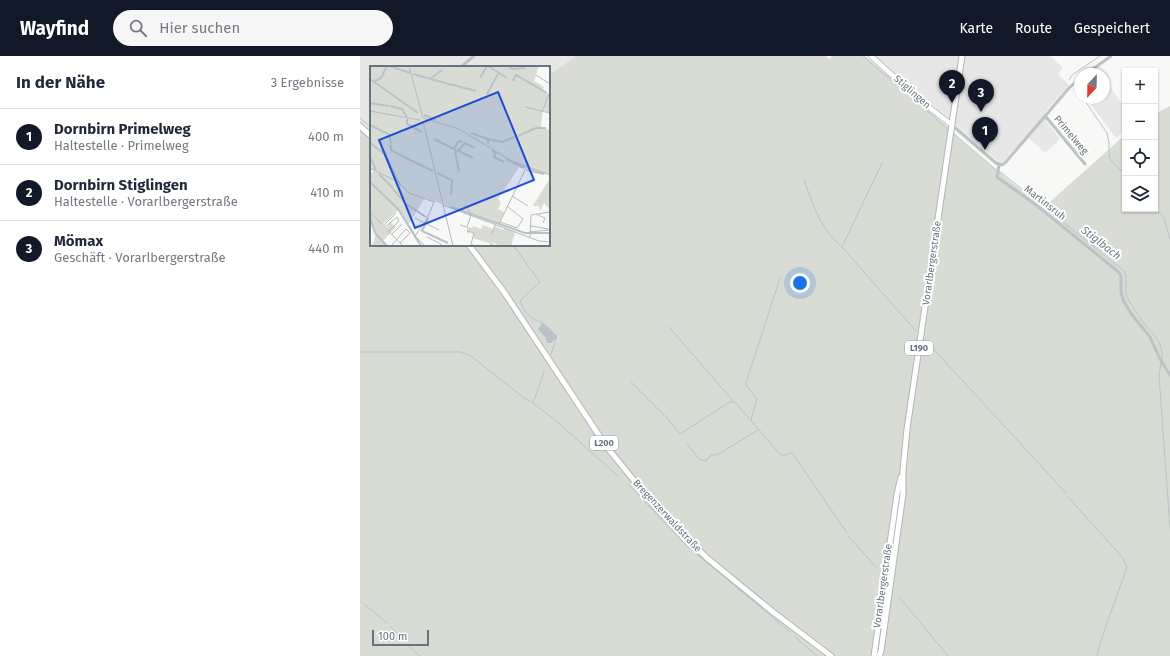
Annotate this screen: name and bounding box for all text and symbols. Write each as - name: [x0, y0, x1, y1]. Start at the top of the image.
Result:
- search box: [113, 10, 393, 46]
- text: Wayfind: [20, 17, 89, 40]
- icon: search: [127, 17, 149, 39]
- text: Hier suchen: [159, 19, 240, 37]
- text: Karte: [959, 20, 993, 37]
- text: Route: [1015, 20, 1052, 37]
- text: Gespeichert: [1074, 20, 1150, 37]
- inset map: [370, 66, 550, 246]
- north arrow: [1074, 68, 1110, 104]
- map controls: [1122, 68, 1158, 212]
- button: +: [1122, 68, 1158, 104]
- pin: 2: [939, 70, 965, 103]
- text: In der Nähe: [16, 72, 105, 93]
- street label: Stiglingen: [891, 73, 933, 111]
- text: 3 Ergebnisse: [271, 75, 344, 90]
- pin: 3: [968, 79, 994, 112]
- button: −: [1122, 104, 1158, 140]
- street label: Primelweg: [1051, 113, 1091, 157]
- pin: 1: [972, 117, 998, 150]
- text: Dornbirn Primelweg: [54, 120, 191, 138]
- text: 1: [26, 129, 32, 144]
- text: 400 m: [308, 129, 344, 144]
- text: Haltestelle · Primelweg: [54, 138, 189, 153]
- button: locate: [1122, 140, 1158, 176]
- text: Dornbirn Stiglingen: [54, 176, 188, 194]
- button: layers: [1122, 176, 1158, 212]
- street label: Martinsruh: [1022, 183, 1068, 223]
- text: 2: [26, 185, 32, 200]
- text: 410 m: [310, 185, 344, 200]
- text: Haltestelle · Vorarlbergerstraße: [54, 194, 238, 209]
- street label: Vorarlbergerstraße: [920, 220, 944, 306]
- water label: Stiglbach: [1078, 223, 1123, 262]
- text: Mömax: [54, 232, 103, 250]
- text: 3: [26, 241, 32, 256]
- text: 440 m: [308, 241, 344, 256]
- text: Geschäft · Vorarlbergerstraße: [54, 250, 226, 265]
- your location: [790, 273, 810, 293]
- road number: L190: [905, 341, 933, 355]
- road number: L200: [590, 436, 618, 450]
- street label: Bregenzerwaldstraße: [630, 477, 704, 555]
- street label: Vorarlbergerstraße: [871, 543, 895, 629]
- scale bar: [372, 628, 429, 647]
- text: 100 m: [378, 630, 407, 643]

